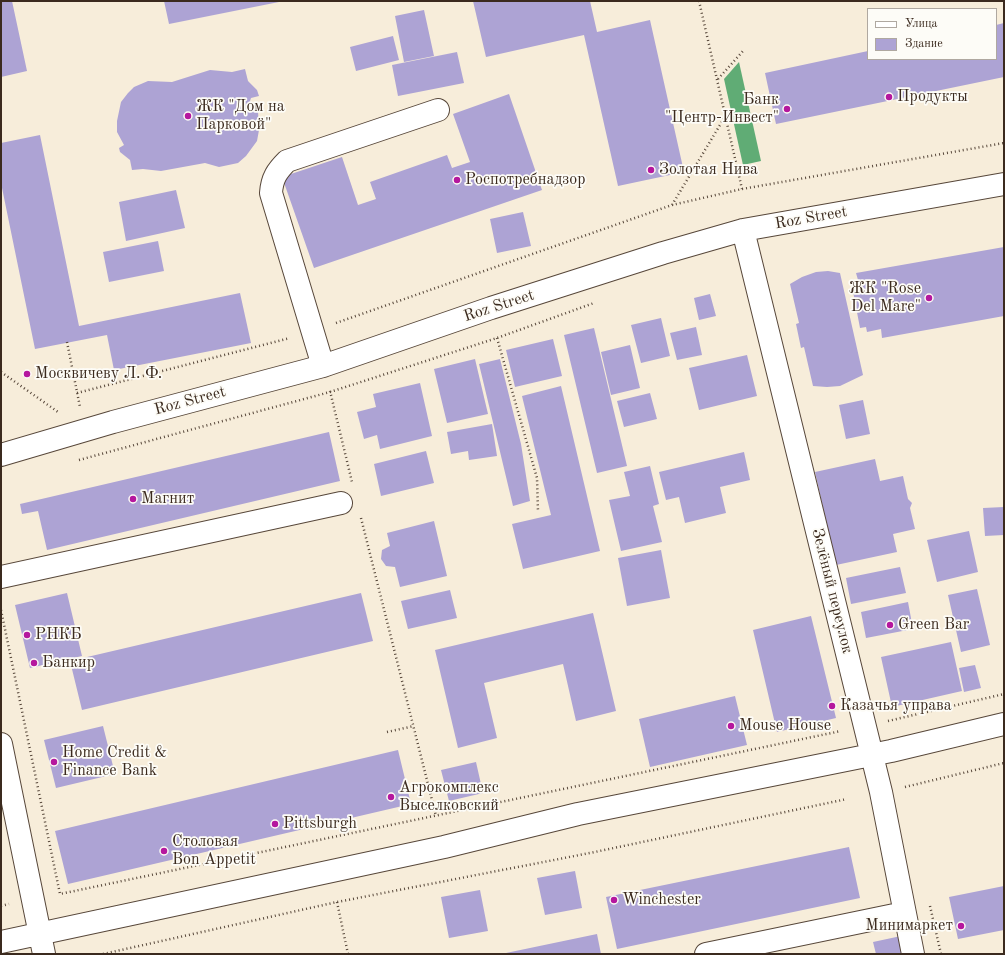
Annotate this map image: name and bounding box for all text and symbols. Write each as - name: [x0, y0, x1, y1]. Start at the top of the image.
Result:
- legend: [867, 8, 997, 60]
- text: Улица: [905, 18, 938, 30]
- text: Здание: [905, 38, 943, 50]
- place label: Продукты: [897, 87, 968, 107]
- place label: Банк "Центр-Инвест": [665, 90, 779, 128]
- marker: Продукты: [884, 92, 894, 102]
- place label: ЖК "Дом на Парковой": [196, 97, 285, 135]
- marker: Банк "Центр-Инвест": [782, 104, 792, 114]
- marker: ЖК "Дом на Парковой": [183, 111, 193, 121]
- place label: Золотая Нива: [659, 160, 758, 180]
- marker: Золотая Нива: [646, 165, 656, 175]
- place label: Роспотребнадзор: [465, 170, 585, 190]
- marker: Роспотребнадзор: [452, 175, 462, 185]
- street label: Roz Street: [773, 202, 849, 234]
- place label: ЖК "Rose Del Mare": [849, 279, 921, 317]
- street label: Roz Street: [461, 286, 537, 326]
- marker: ЖК "Rose Del Mare": [924, 293, 934, 303]
- place label: Москвичеву Л. Ф.: [35, 364, 162, 384]
- marker: Москвичеву Л. Ф.: [22, 369, 32, 379]
- street label: Roz Street: [152, 382, 228, 420]
- place label: Магнит: [141, 489, 194, 509]
- marker: Магнит: [128, 494, 138, 504]
- street label: Зелёный переулок: [807, 526, 857, 656]
- place label: Green Bar: [898, 615, 969, 635]
- marker: Green Bar: [885, 620, 895, 630]
- place label: РНКБ: [35, 625, 81, 645]
- marker: РНКБ: [22, 630, 32, 640]
- place label: Банкир: [42, 653, 95, 673]
- marker: Банкир: [29, 658, 39, 668]
- place label: Казачья управа: [840, 696, 952, 716]
- marker: Казачья управа: [827, 701, 837, 711]
- place label: Mouse House: [739, 716, 831, 736]
- marker: Mouse House: [726, 721, 736, 731]
- place label: Home Credit & Finance Bank: [62, 743, 167, 781]
- marker: Home Credit & Finance Bank: [49, 757, 59, 767]
- place label: Агрокомплекс Выселковский: [399, 778, 499, 816]
- marker: Агрокомплекс Выселковский: [386, 792, 396, 802]
- place label: Pittsburgh: [283, 814, 357, 834]
- marker: Pittsburgh: [270, 819, 280, 829]
- place label: Столовая Bon Appetit: [172, 832, 256, 870]
- marker: Столовая Bon Appetit: [159, 846, 169, 856]
- place label: Winchester: [622, 890, 701, 910]
- marker: Winchester: [609, 895, 619, 905]
- place label: Минимаркет: [865, 916, 953, 936]
- marker: Минимаркет: [956, 921, 966, 931]

